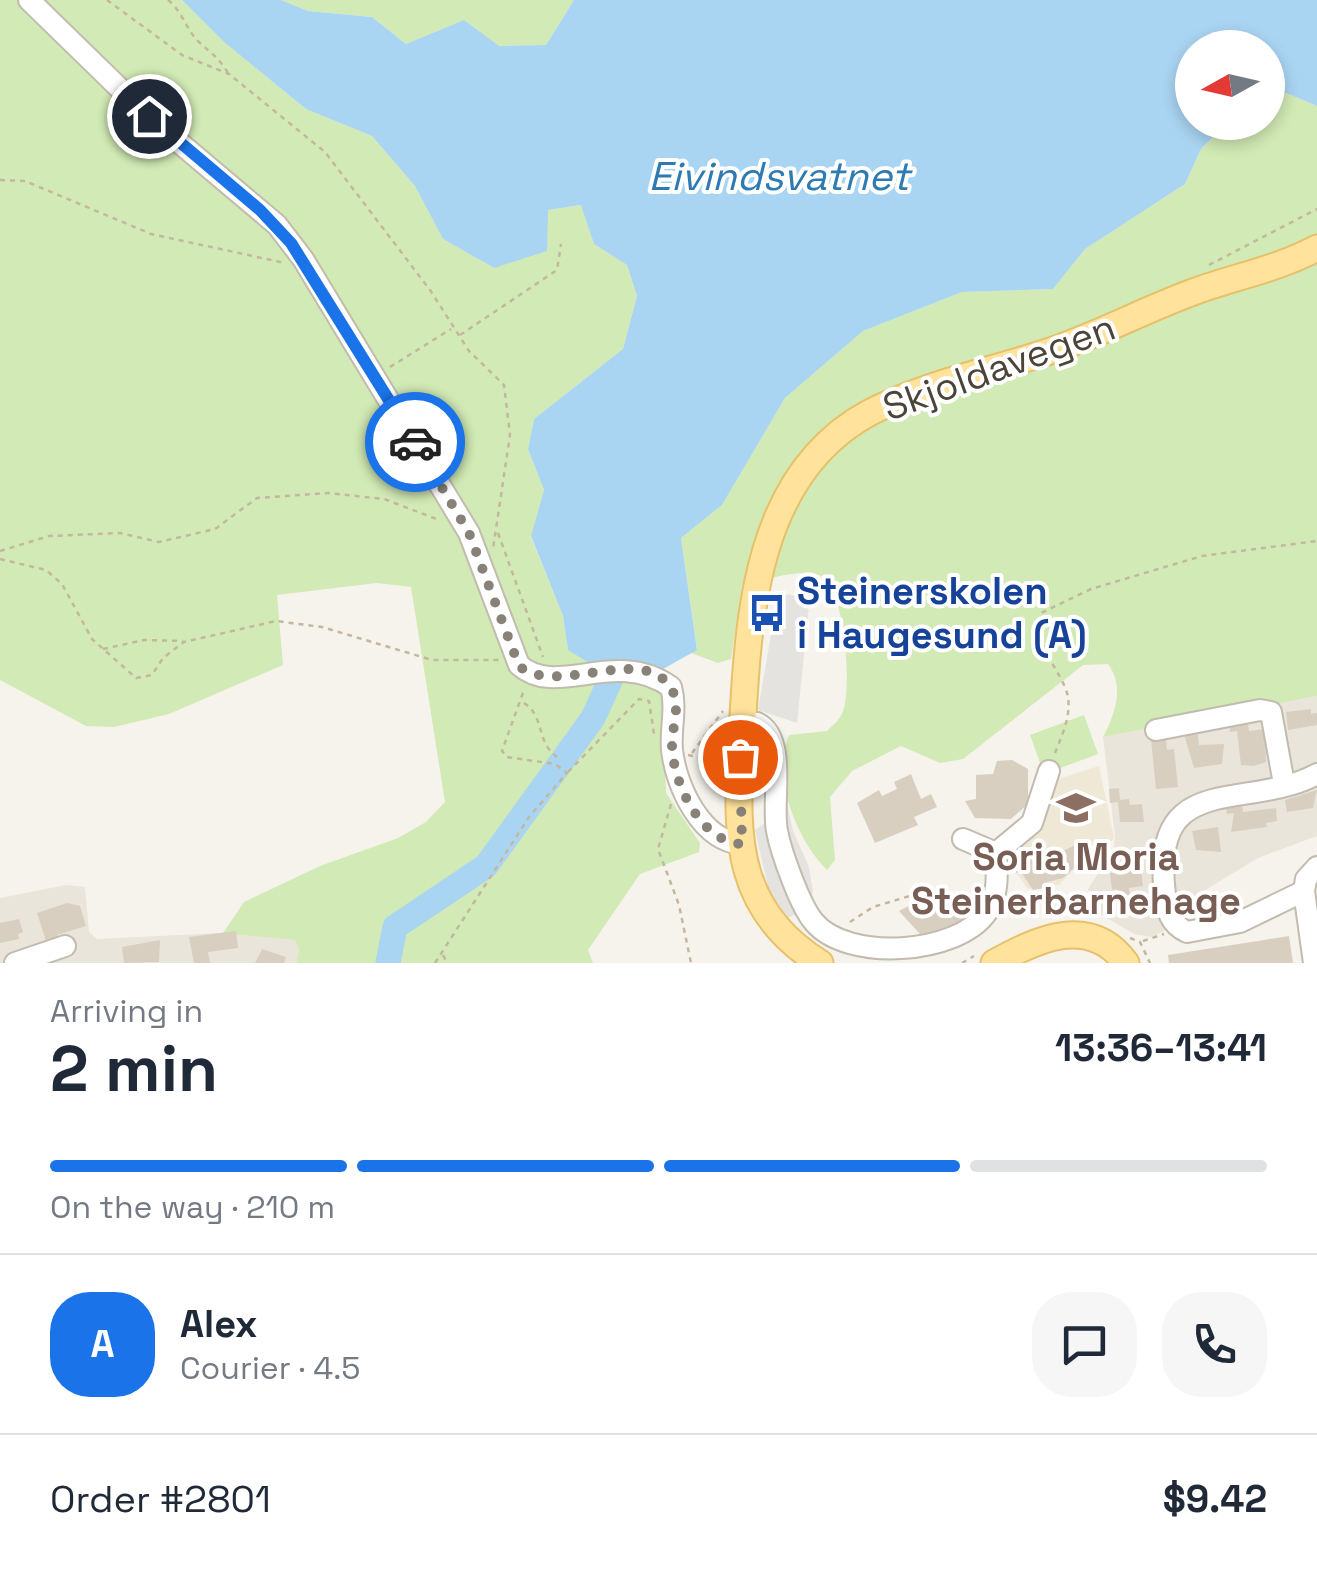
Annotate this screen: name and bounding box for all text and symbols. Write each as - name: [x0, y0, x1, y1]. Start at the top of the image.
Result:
- north arrow: [1175, 30, 1285, 140]
- map controls: [1175, 30, 1285, 140]
- pin: [107, 74, 192, 159]
- icon: home: [122, 89, 177, 144]
- water label: Eivindsvatnet: [648, 151, 913, 202]
- street label: Skjoldavegen: [876, 303, 1122, 431]
- courier: [365, 392, 465, 492]
- icon: car: [388, 415, 443, 470]
- place label: Steinerskolen i Haugesund (A): [797, 567, 1087, 659]
- bus stop icon: Steinerskolen i Haugesund (A): [746, 592, 788, 634]
- pin: [698, 715, 783, 800]
- icon: bag: [713, 730, 768, 785]
- school or university icon: Soria Moria Steinerbarnehage: [1055, 787, 1097, 829]
- place label: Soria Moria Steinerbarnehage: [911, 833, 1241, 925]
- text: Arriving in: [50, 991, 203, 1031]
- text: 13:36–13:41: [1055, 1024, 1267, 1072]
- text: 2 min: [50, 1027, 218, 1110]
- text: On the way · 210 m: [50, 1187, 335, 1227]
- button: chat: [1032, 1292, 1137, 1397]
- button: phone: [1162, 1292, 1267, 1397]
- text: Alex: [180, 1300, 257, 1348]
- text: A: [90, 1320, 115, 1368]
- text: Courier · 4.5: [180, 1348, 361, 1388]
- text: Order #2801: [50, 1475, 271, 1523]
- text: $9.42: [1163, 1475, 1267, 1523]

